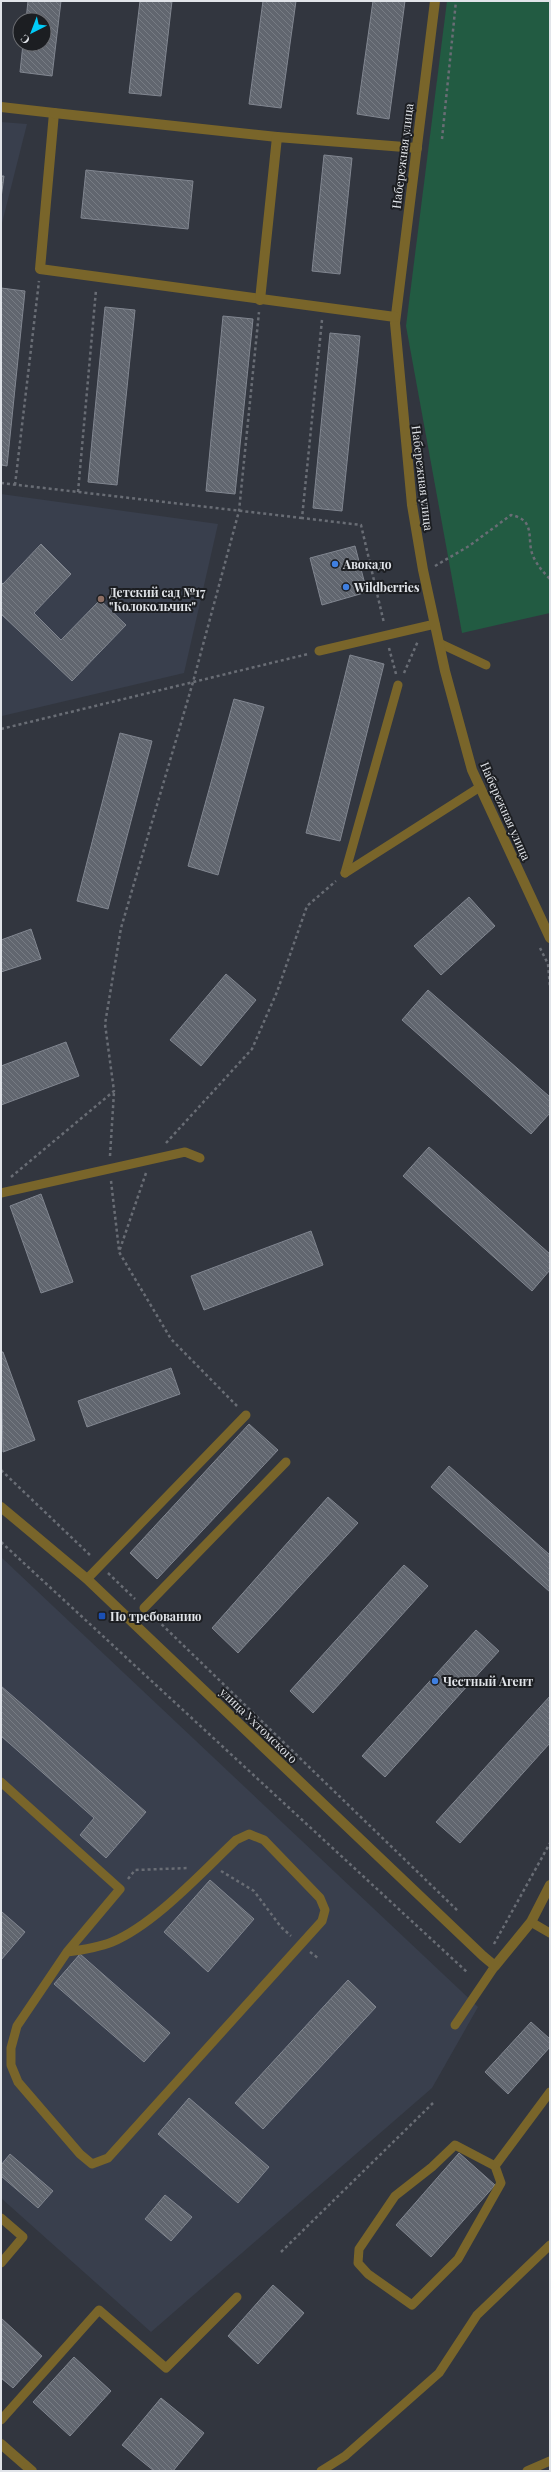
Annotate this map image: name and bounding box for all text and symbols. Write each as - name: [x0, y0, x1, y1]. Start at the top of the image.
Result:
- north arrow: [12, 12, 52, 52]
- text: С: [17, 31, 33, 48]
- street label: Набережная улица: [388, 102, 416, 210]
- street label: Набережная улица: [409, 424, 437, 532]
- place label: Авокадо: [342, 556, 392, 572]
- marker: Авокадо: [330, 559, 340, 569]
- place label: Wildberries: [353, 579, 420, 595]
- marker: Wildberries: [341, 582, 351, 592]
- place label: Детский сад №17 "Колокольчик": [109, 584, 206, 614]
- marker: Детский сад №17 "Колокольчик": [96, 594, 106, 604]
- street label: Набережная улица: [477, 759, 535, 863]
- place label: По требованию: [110, 1608, 202, 1624]
- marker: По требованию: [97, 1611, 107, 1621]
- place label: Честный Агент: [443, 1673, 533, 1689]
- marker: Честный Агент: [430, 1676, 440, 1686]
- street label: улица Ухтомского: [216, 1683, 302, 1766]

